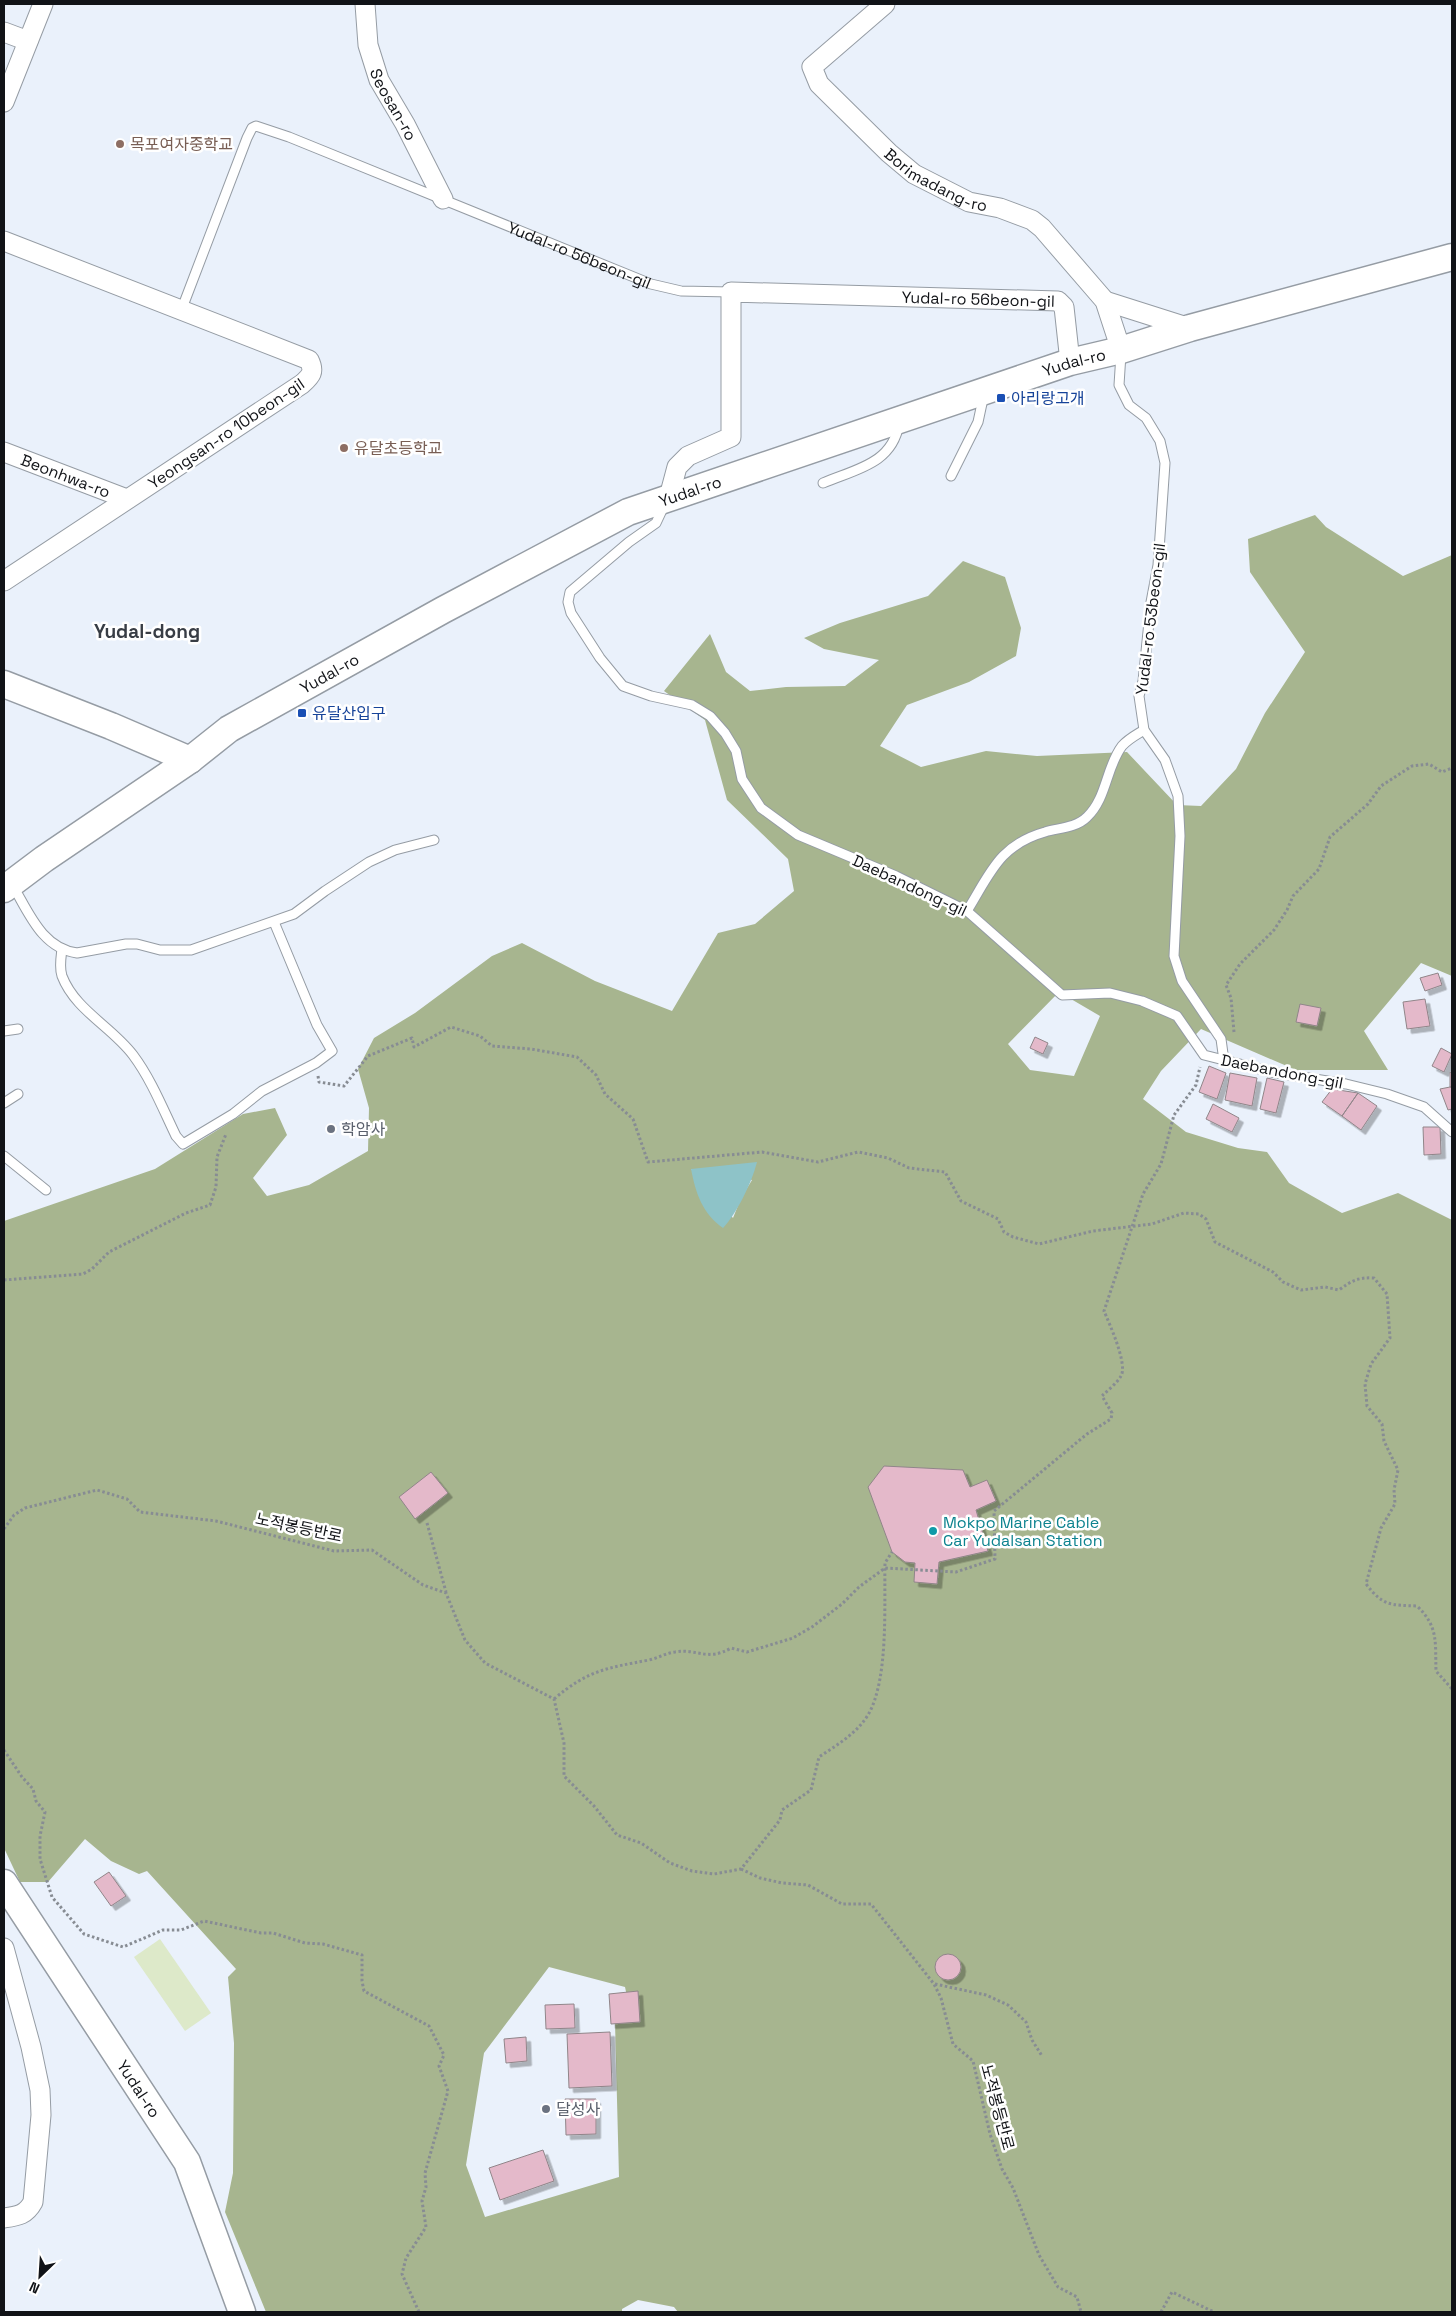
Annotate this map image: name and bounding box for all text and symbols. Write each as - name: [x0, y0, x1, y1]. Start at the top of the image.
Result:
- street label: Seosan-ro: [365, 66, 422, 144]
- place label: 목포여자중학교: [130, 134, 233, 155]
- marker: 목포여자중학교: [114, 138, 126, 150]
- street label: Borimadang-ro: [880, 143, 989, 216]
- street label: Yudal-ro 56beon-gil: [504, 217, 654, 294]
- street label: Yudal-ro 56beon-gil: [901, 287, 1055, 312]
- street label: Yudal-ro: [1040, 344, 1108, 382]
- street label: Yeongsan-ro 10beon-gil: [144, 373, 308, 494]
- place label: 아리랑고개: [1011, 388, 1085, 409]
- marker: 아리랑고개: [995, 392, 1007, 404]
- place label: 유달초등학교: [354, 438, 442, 459]
- marker: 유달초등학교: [338, 442, 350, 454]
- street label: Beonhwa-ro: [18, 449, 113, 503]
- street label: Yudal-ro: [656, 471, 724, 512]
- street label: Yudal-ro 53beon-gil: [1131, 542, 1170, 696]
- district label: Yudal-dong: [94, 619, 200, 644]
- street label: Yudal-ro: [296, 649, 363, 699]
- place label: 유달산입구: [312, 703, 386, 724]
- marker: 유달산입구: [296, 707, 308, 719]
- street label: Daebandong-gil: [849, 850, 970, 921]
- street label: Daebandong-gil: [1219, 1049, 1345, 1094]
- place label: 학암사: [341, 1119, 385, 1140]
- marker: 학암사: [325, 1123, 337, 1135]
- street label: 노적봉등반로: [254, 1508, 345, 1547]
- place label: Mokpo Marine Cable Car Yudalsan Station: [943, 1512, 1102, 1551]
- marker: Mokpo Marine Cable Car Yudalsan Station: [927, 1525, 939, 1537]
- street label: Yudal-ro: [112, 2056, 165, 2122]
- street label: 노적봉등반로: [976, 2062, 1019, 2153]
- place label: 달성사: [556, 2099, 600, 2120]
- marker: 달성사: [540, 2103, 552, 2115]
- north arrow: [15, 2251, 65, 2301]
- text: N: [26, 2278, 43, 2298]

